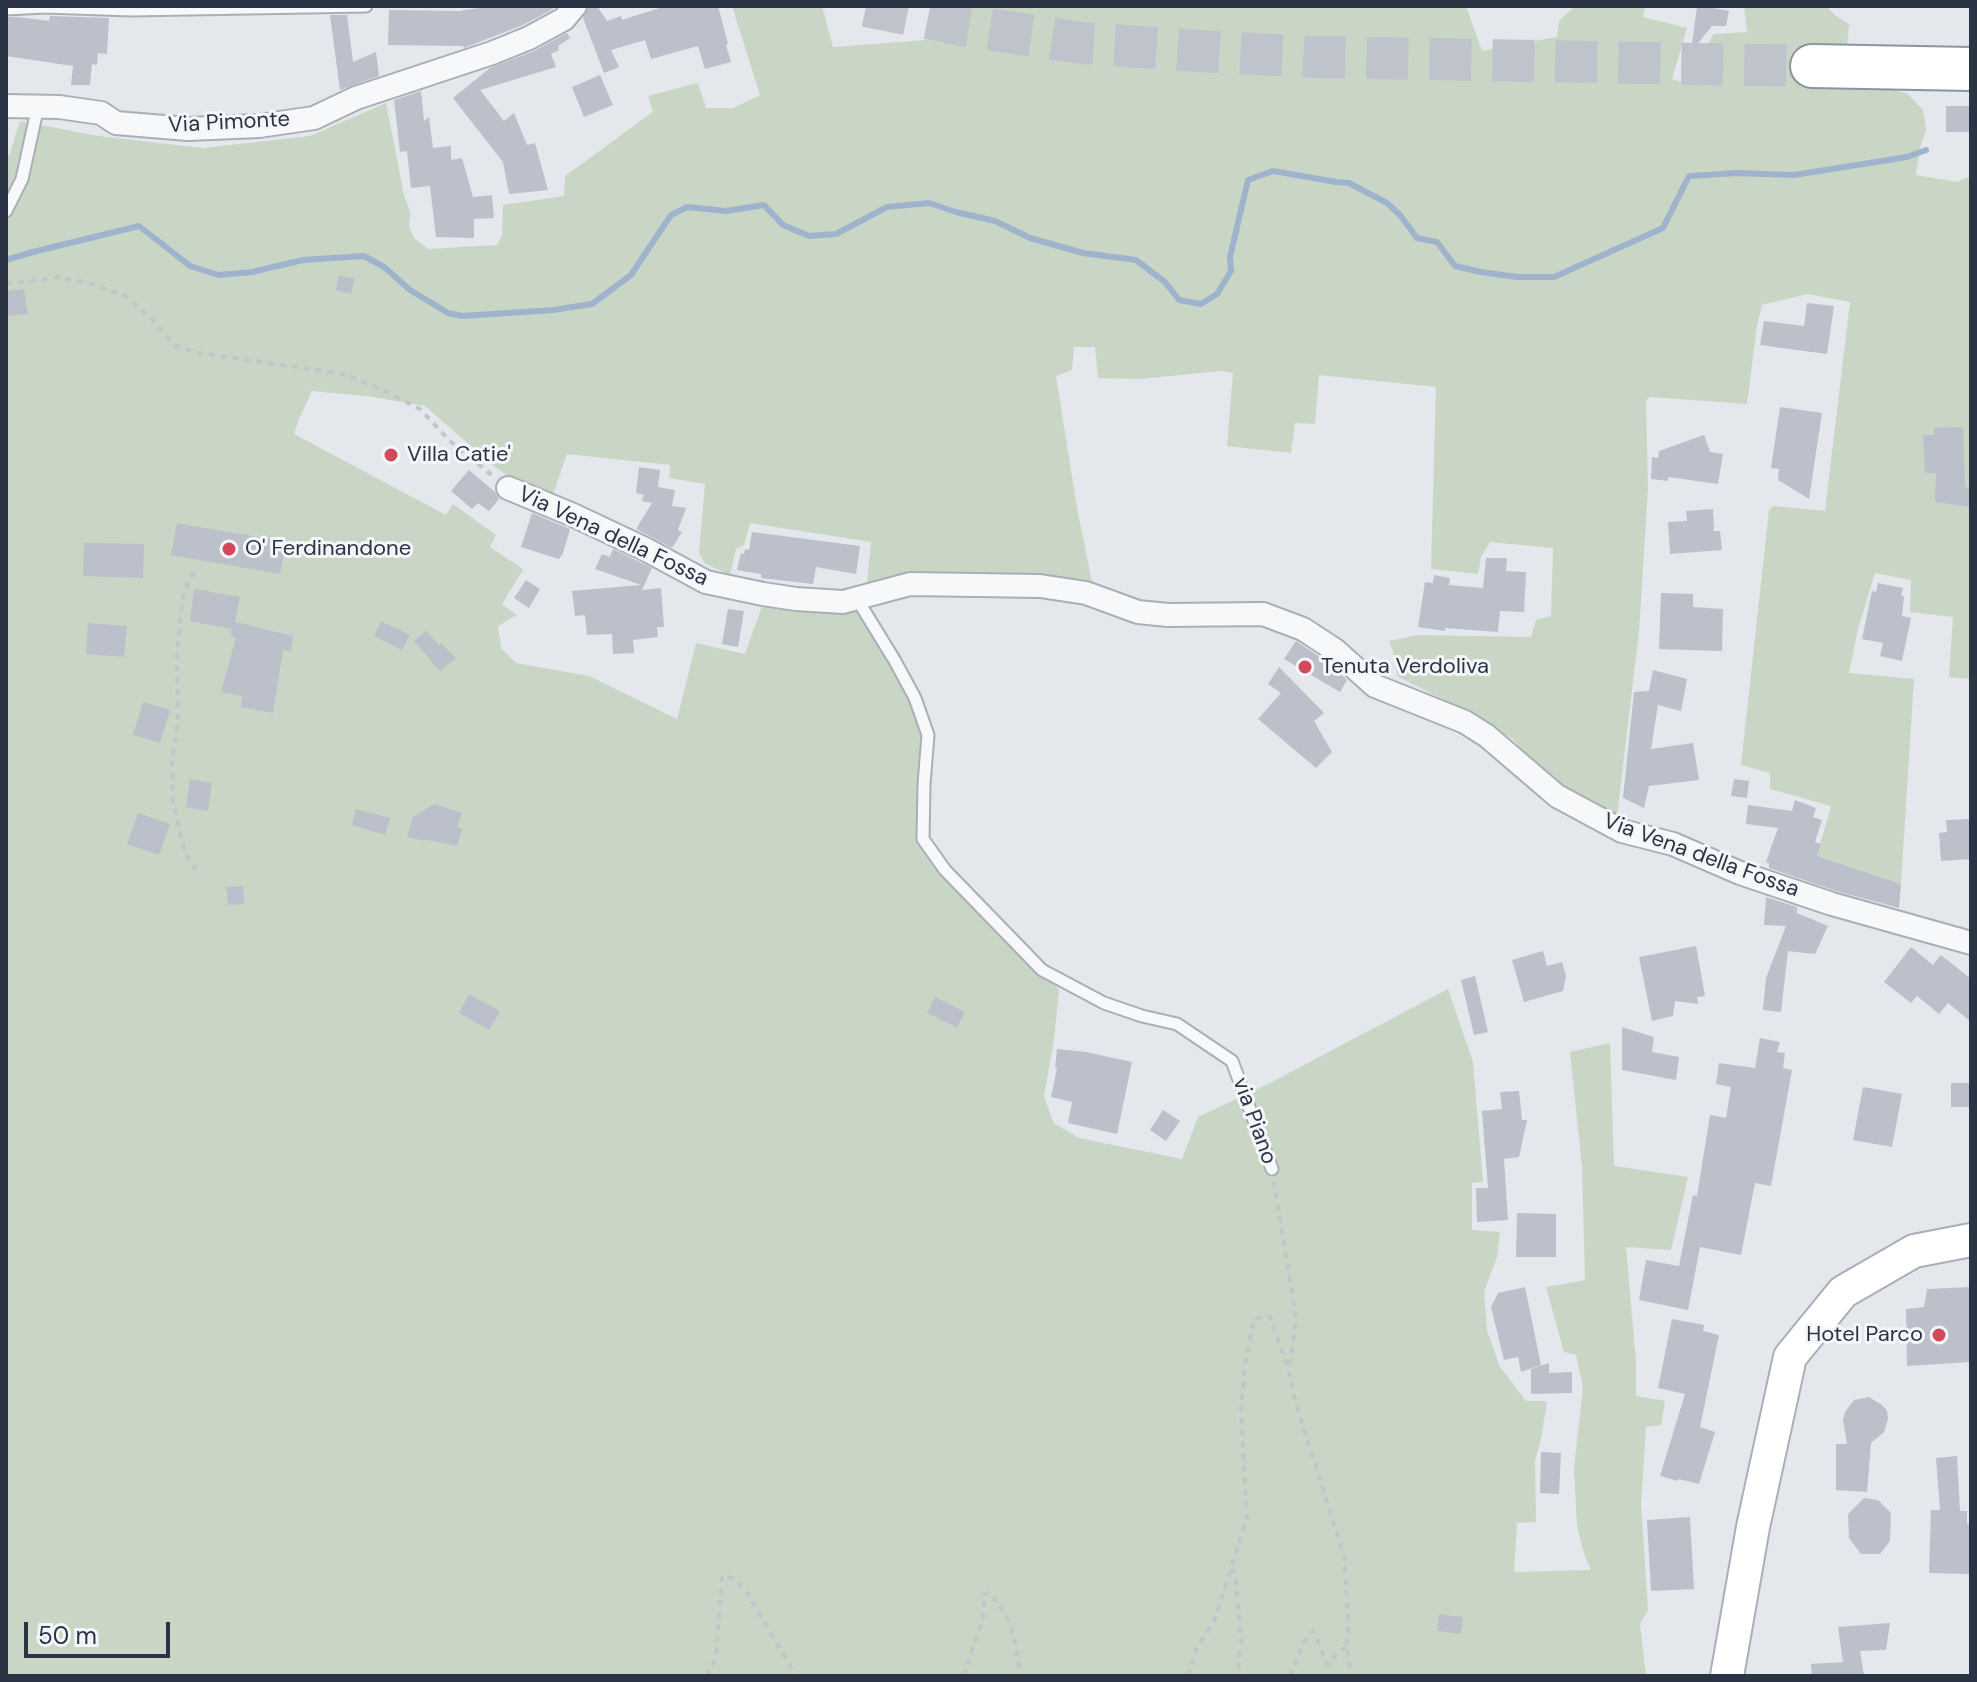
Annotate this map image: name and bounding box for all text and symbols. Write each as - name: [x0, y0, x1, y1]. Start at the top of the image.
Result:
- street label: Via Pimonte: [167, 107, 291, 139]
- place label: Villa Catie': [407, 442, 511, 468]
- marker: Villa Catie': [382, 446, 400, 464]
- street label: Via Vena della Fossa: [514, 481, 712, 593]
- place label: O' Ferdinandone: [245, 536, 411, 562]
- marker: O' Ferdinandone: [220, 540, 238, 558]
- place label: Tenuta Verdoliva: [1321, 654, 1489, 680]
- marker: Tenuta Verdoliva: [1296, 658, 1314, 676]
- street label: Via Vena della Fossa: [1600, 808, 1802, 904]
- street label: via Piano: [1226, 1074, 1282, 1168]
- place label: Hotel Parco: [1806, 1322, 1923, 1348]
- marker: Hotel Parco: [1930, 1326, 1948, 1344]
- scale bar: [28, 1606, 174, 1656]
- text: 50 m: [38, 1620, 97, 1651]

